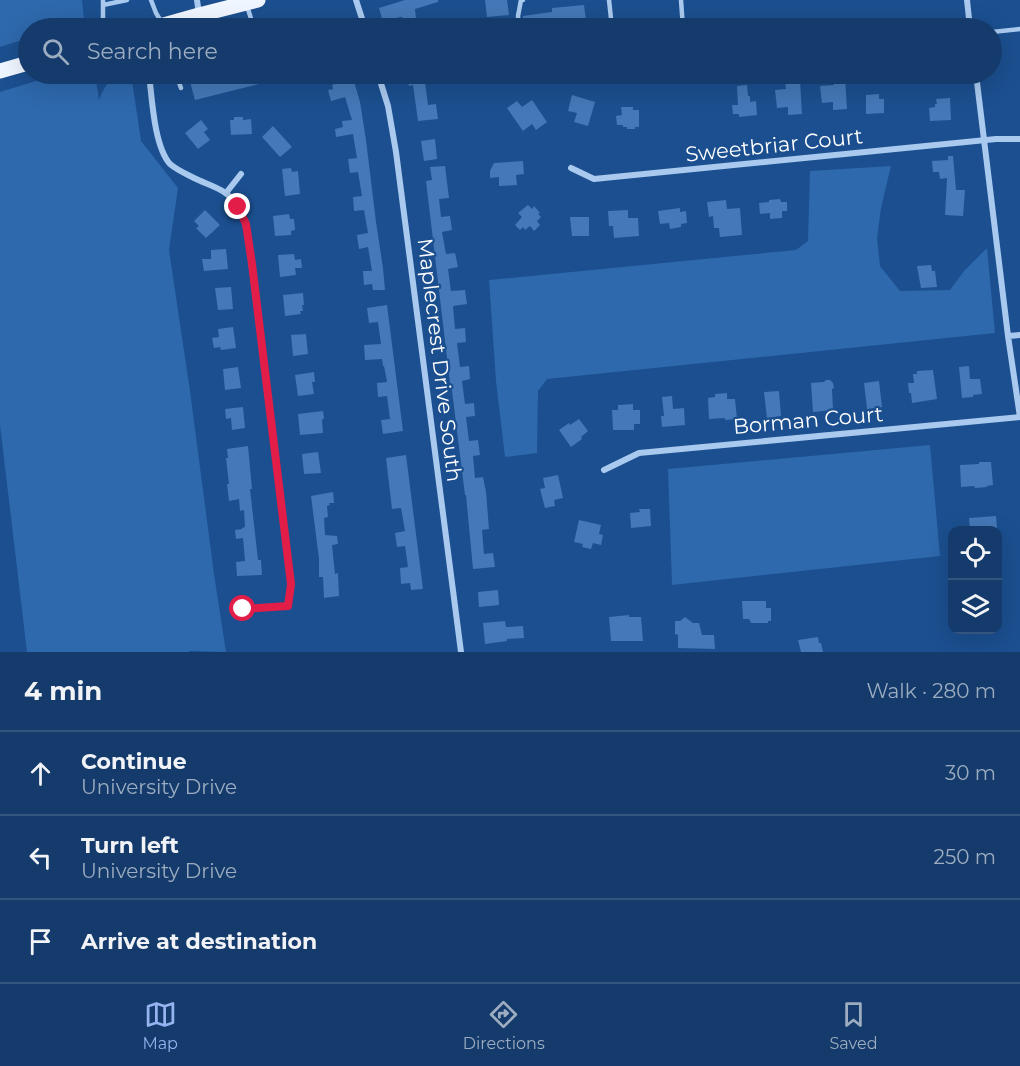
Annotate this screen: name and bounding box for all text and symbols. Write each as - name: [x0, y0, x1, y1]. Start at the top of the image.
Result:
- search box: [18, 18, 1002, 84]
- icon: search: [39, 35, 72, 68]
- text: Search here: [87, 38, 218, 65]
- street label: Sweetbriar Court: [684, 123, 864, 167]
- route end: [224, 193, 250, 219]
- street label: Maplecrest Drive South: [413, 237, 467, 483]
- street label: Borman Court: [732, 401, 884, 439]
- map controls: [948, 526, 1002, 634]
- button: locate: [948, 526, 1002, 580]
- button: layers: [948, 580, 1002, 634]
- route start: [229, 595, 255, 621]
- text: 4 min: [24, 675, 102, 707]
- text: Walk · 280 m: [866, 679, 996, 703]
- text: Continue: [81, 748, 187, 775]
- icon: ahead: [24, 757, 57, 790]
- text: 30 m: [945, 761, 996, 785]
- text: University Drive: [81, 775, 237, 799]
- text: Turn left: [81, 832, 179, 859]
- icon: left: [24, 841, 57, 874]
- text: 250 m: [934, 845, 996, 869]
- text: University Drive: [81, 859, 237, 883]
- icon: arrive: [24, 925, 57, 958]
- text: Arrive at destination: [81, 928, 317, 955]
- tab: Map: [142, 998, 178, 1053]
- tab: Directions: [463, 998, 545, 1053]
- tab: Saved: [830, 998, 878, 1053]

